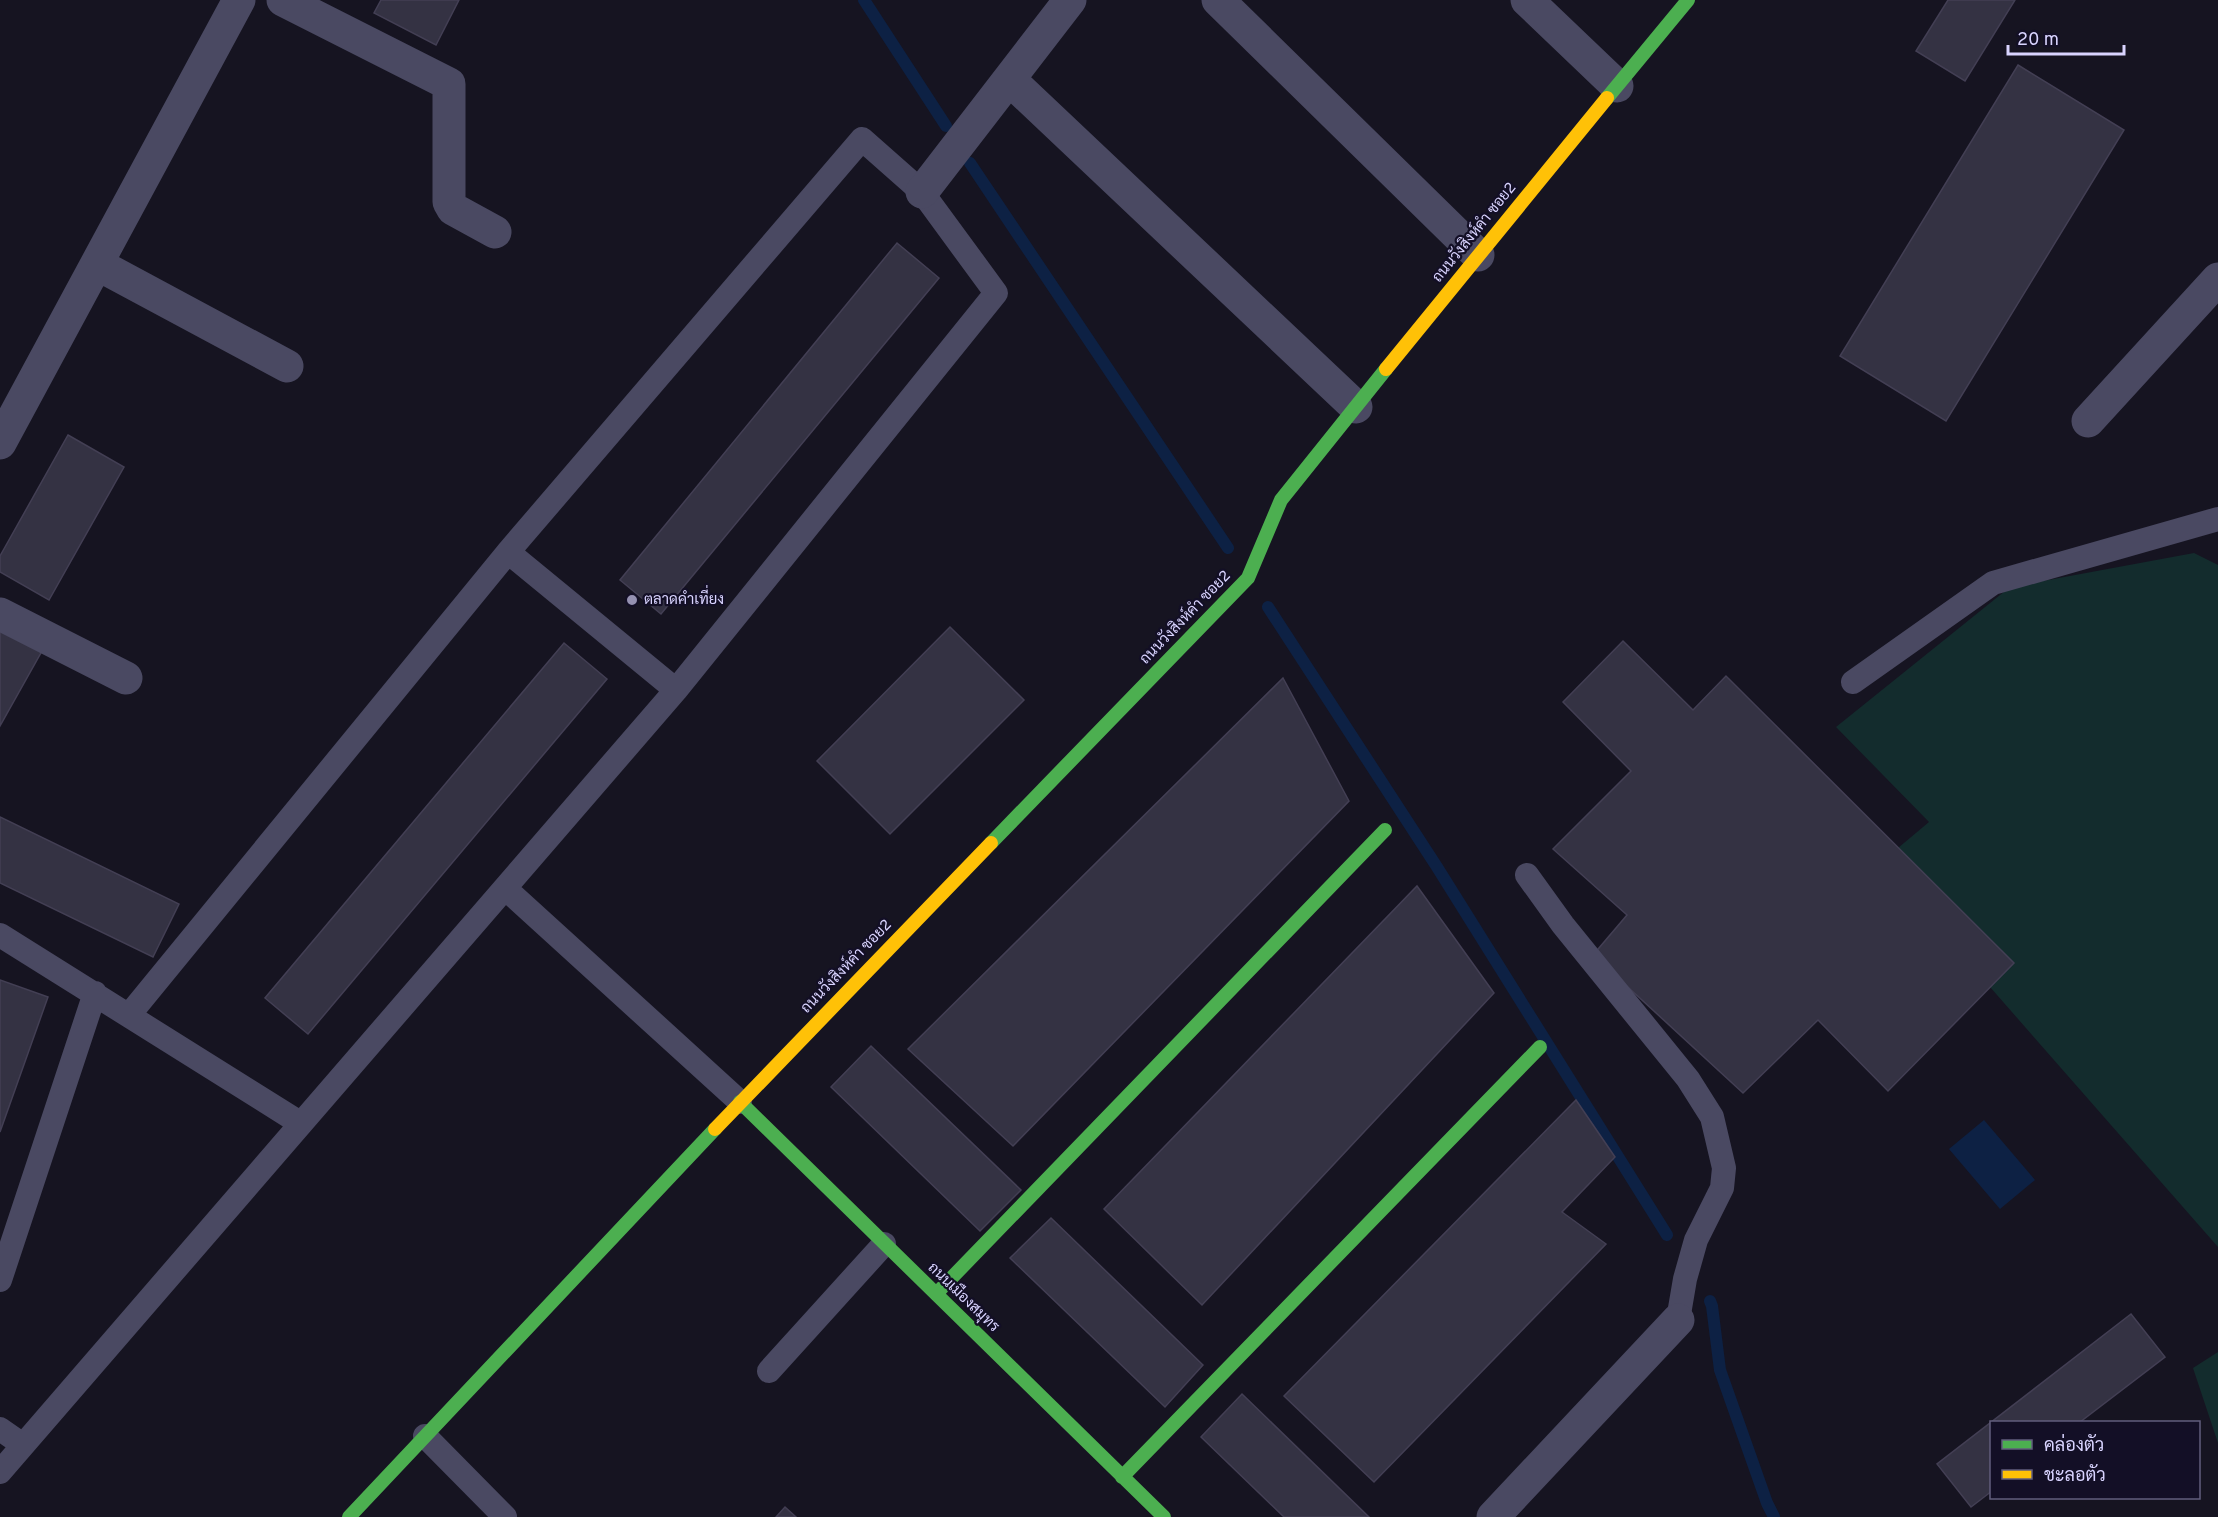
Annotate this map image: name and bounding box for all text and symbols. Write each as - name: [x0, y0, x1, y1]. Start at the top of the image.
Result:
- scale bar: [2008, 18, 2124, 56]
- text: 20 m: [2017, 29, 2059, 52]
- street label: ถนนวังสิงห์คำ ซอย2: [1427, 178, 1521, 287]
- street label: ถนนวังสิงห์คำ ซอย2: [1135, 566, 1236, 669]
- place label: ตลาดคำเที่ยง: [644, 584, 724, 610]
- marker: ตลาดคำเที่ยง: [625, 593, 639, 607]
- street label: ถนนวังสิงห์คำ ซอย2: [796, 915, 897, 1018]
- street label: ถนนเมืองสมุทร: [923, 1258, 1004, 1337]
- legend: [1990, 1421, 2200, 1499]
- text: คล่องตัว: [2044, 1433, 2104, 1458]
- text: ชะลอตัว: [2044, 1464, 2106, 1488]

